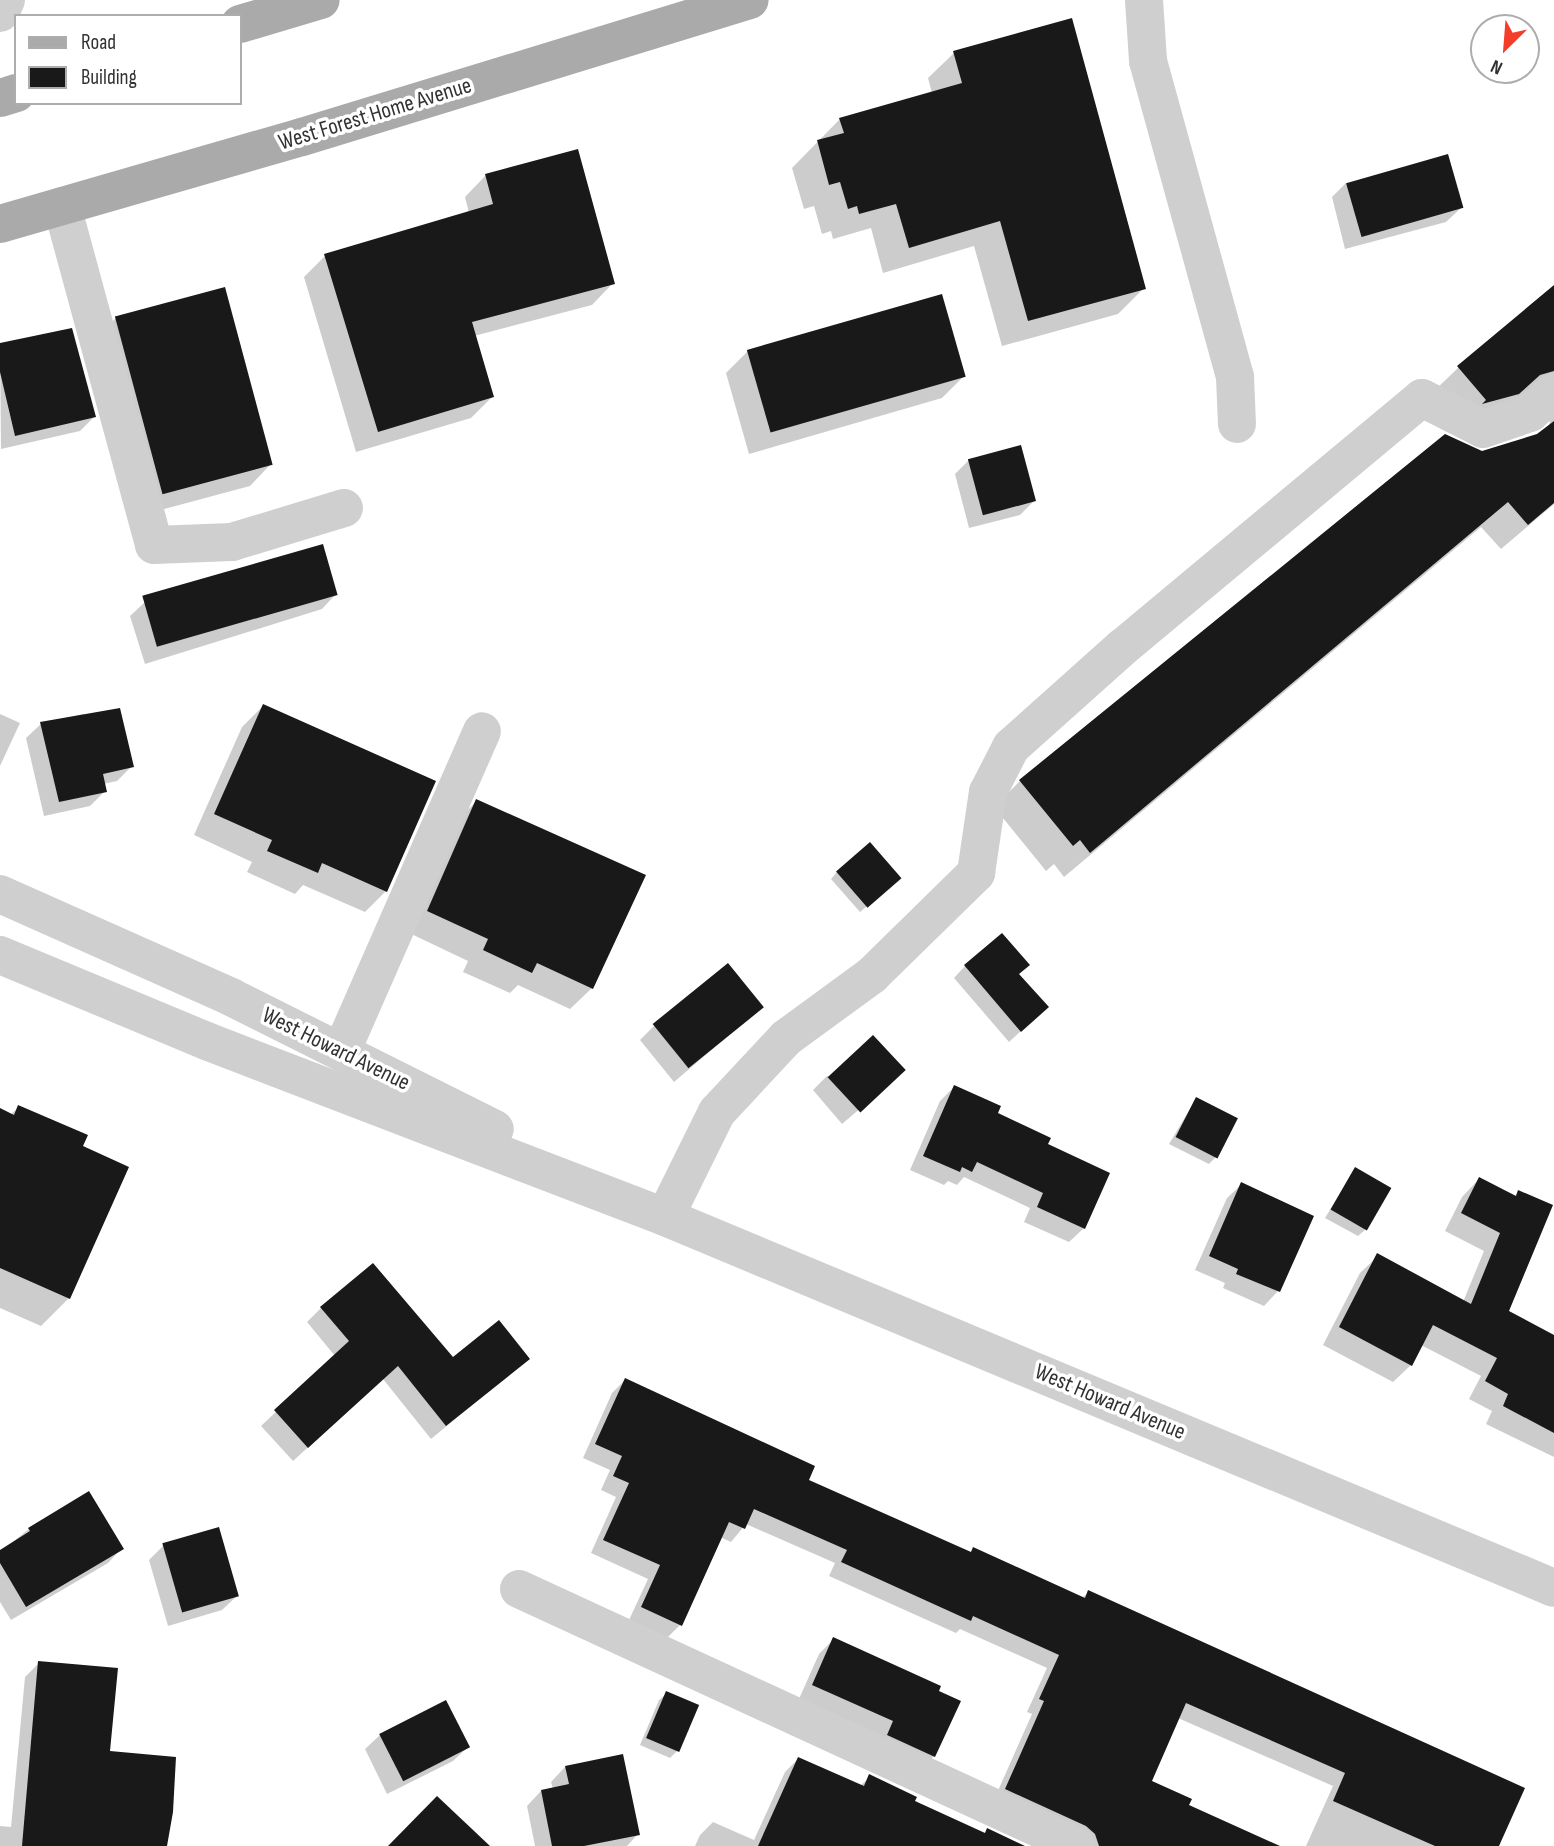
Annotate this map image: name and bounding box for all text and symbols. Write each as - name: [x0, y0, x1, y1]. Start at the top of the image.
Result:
- legend: [14, 14, 242, 105]
- north arrow: [1470, 14, 1540, 84]
- text: Road: [81, 30, 116, 55]
- text: N: [1487, 54, 1506, 79]
- text: Building: [81, 65, 137, 90]
- street label: West Forest Home Avenue: [275, 72, 475, 156]
- street label: West Howard Avenue: [258, 1001, 414, 1097]
- street label: West Howard Avenue: [1030, 1358, 1190, 1446]

